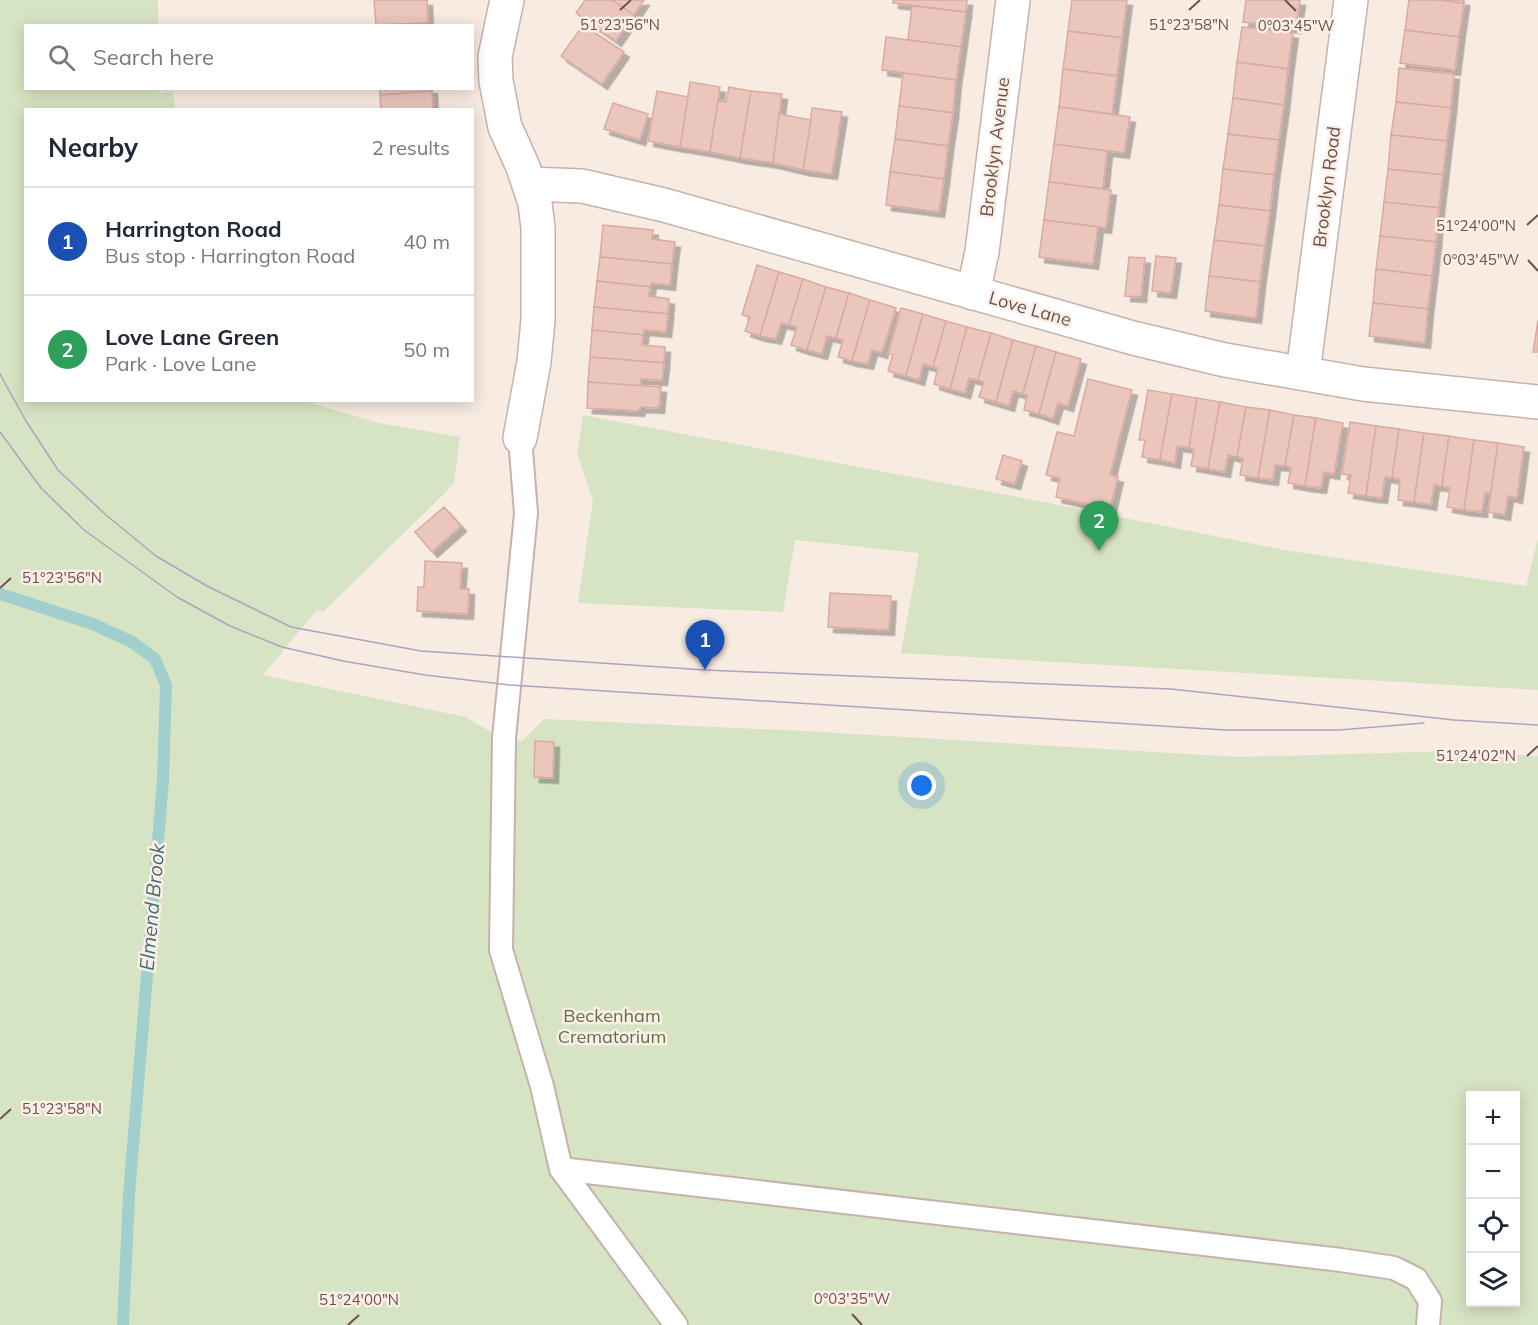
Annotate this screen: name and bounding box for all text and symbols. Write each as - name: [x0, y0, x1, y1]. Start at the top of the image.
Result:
- text: 51°23'56"N: [580, 15, 660, 34]
- text: 51°23'58"N: [1149, 15, 1229, 34]
- text: 0°03'45"W: [1258, 16, 1335, 35]
- search box: [24, 24, 474, 90]
- icon: search: [45, 41, 78, 74]
- text: Search here: [93, 43, 214, 71]
- street label: Brooklyn Avenue: [975, 76, 1014, 218]
- street label: Brooklyn Road: [1308, 125, 1345, 249]
- text: Nearby: [48, 131, 138, 164]
- text: 2 results: [372, 135, 450, 160]
- text: Harrington Road: [105, 215, 282, 243]
- text: 51°24'00"N: [1436, 216, 1516, 235]
- text: 1: [62, 229, 74, 254]
- text: 40 m: [403, 229, 450, 254]
- text: Bus stop · Harrington Road: [105, 243, 355, 268]
- text: 0°03'45"W: [1443, 250, 1520, 269]
- street label: Love Lane: [986, 286, 1074, 331]
- text: Love Lane Green: [105, 323, 279, 351]
- text: 2: [62, 337, 74, 362]
- text: 50 m: [403, 337, 450, 362]
- text: Park · Love Lane: [105, 351, 256, 376]
- pin: 2: [1080, 502, 1118, 551]
- text: 51°23'56"N: [22, 568, 102, 587]
- pin: 1: [686, 620, 724, 670]
- text: 51°24'02"N: [1436, 746, 1516, 765]
- your location: [907, 771, 936, 800]
- water label: Elmend Brook: [133, 842, 170, 972]
- park label: Beckenham Crematorium: [558, 1004, 666, 1048]
- map controls: [1466, 1091, 1520, 1307]
- button: +: [1466, 1091, 1520, 1145]
- text: 51°23'58"N: [22, 1099, 102, 1118]
- button: −: [1466, 1145, 1520, 1199]
- button: locate: [1466, 1199, 1520, 1253]
- button: layers: [1466, 1253, 1520, 1307]
- text: 0°03'35"W: [814, 1289, 891, 1308]
- text: 51°24'00"N: [319, 1290, 399, 1309]

